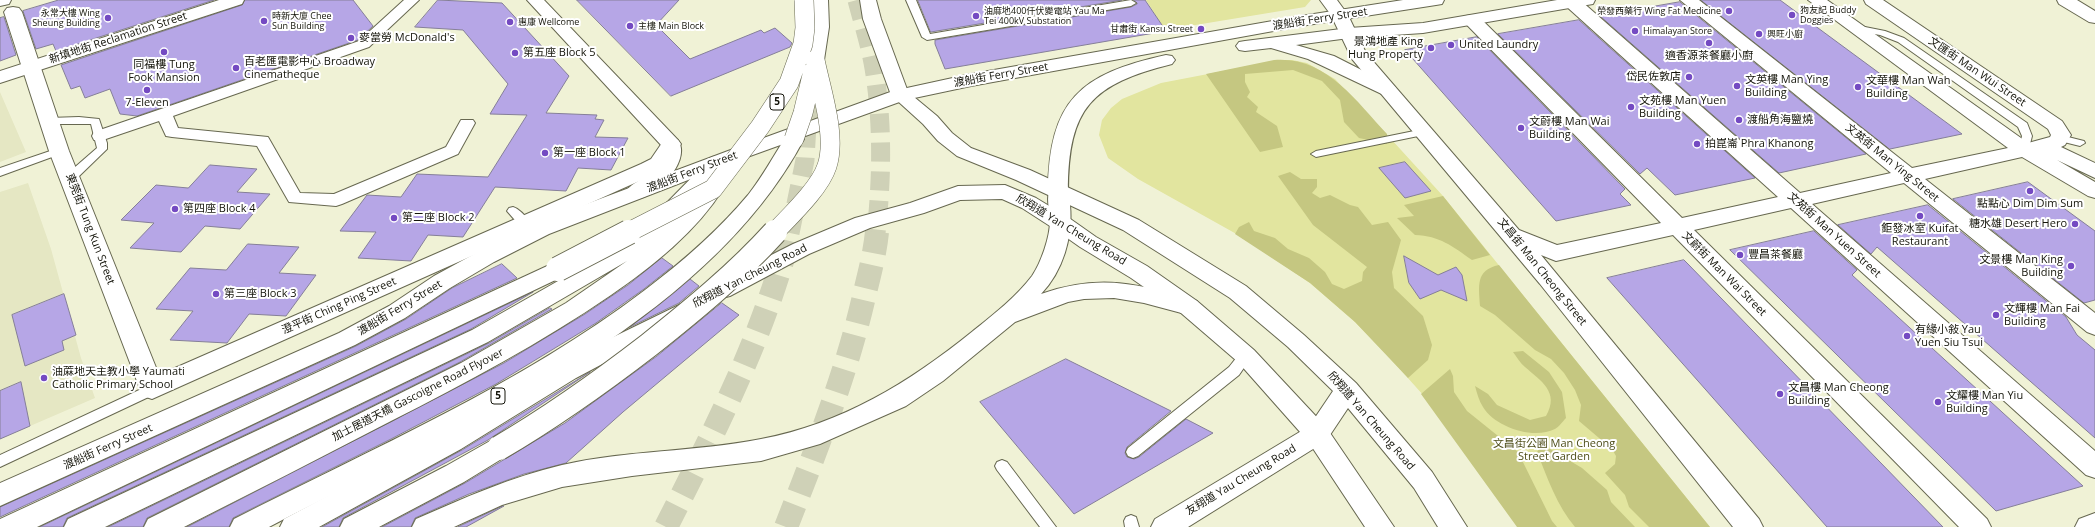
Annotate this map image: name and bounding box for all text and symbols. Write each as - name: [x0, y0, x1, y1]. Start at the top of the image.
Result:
- street label: 渡船街 Ferry Street: [1272, 5, 1368, 33]
- place label: 狗友記 Buddy Doggies: [1800, 5, 1856, 26]
- place label: 油麻地400仟伏變電站 Yau Ma Tei 400kV Substation: [984, 6, 1105, 27]
- place label: 榮發西藥行 Wing Fat Medicine: [1597, 6, 1721, 16]
- marker: 榮發西藥行 Wing Fat Medicine: [1724, 6, 1734, 16]
- place label: 永常大樓 Wing Sheung Building: [32, 8, 100, 29]
- street label: 新填地街 Reclamation Street: [48, 9, 188, 67]
- marker: 狗友記 Buddy Doggies: [1787, 10, 1797, 20]
- place label: 時新大廈 Chee Sun Building: [272, 11, 332, 32]
- marker: 油麻地400仟伏變電站 Yau Ma Tei 400kV Substation: [971, 11, 981, 21]
- marker: 永常大樓 Wing Sheung Building: [103, 13, 113, 23]
- marker: 時新大廈 Chee Sun Building: [259, 16, 269, 26]
- marker: 惠康 Wellcome: [505, 17, 515, 27]
- place label: 惠康 Wellcome: [518, 17, 579, 27]
- marker: 主樓 Main Block: [625, 21, 635, 31]
- place label: 主樓 Main Block: [638, 21, 704, 31]
- place label: 甘肅街 Kansu Street: [1110, 24, 1193, 34]
- marker: 甘肅街 Kansu Street: [1196, 24, 1206, 34]
- marker: Himalayan Store: [1630, 26, 1640, 36]
- place label: Himalayan Store: [1643, 26, 1712, 36]
- marker: 興旺小廚: [1754, 29, 1764, 39]
- place label: 興旺小廚: [1767, 29, 1803, 39]
- place label: 麥當勞 McDonald's: [359, 31, 455, 45]
- marker: 麥當勞 McDonald's: [346, 33, 356, 43]
- street label: 文匯街 Man Wui Street: [1926, 34, 2028, 110]
- place label: 景鴻地產 King Hung Property: [1348, 35, 1423, 61]
- place label: United Laundry: [1459, 38, 1538, 52]
- marker: 適香源茶餐廳小廚: [1704, 38, 1714, 48]
- marker: United Laundry: [1446, 40, 1456, 50]
- marker: 景鴻地產 King Hung Property: [1426, 43, 1436, 53]
- place label: 第五座 Block 5: [523, 46, 596, 60]
- marker: 同福樓 Tung Fook Mansion: [159, 47, 169, 57]
- marker: 第五座 Block 5: [510, 48, 520, 58]
- place label: 適香源茶餐廳小廚: [1665, 49, 1753, 63]
- place label: 百老匯電影中心 Broadway Cinematheque: [244, 55, 375, 81]
- place label: 同福樓 Tung Fook Mansion: [128, 58, 200, 84]
- street label: 渡船街 Ferry Street: [953, 60, 1049, 90]
- marker: 百老匯電影中心 Broadway Cinematheque: [231, 63, 241, 73]
- place label: 岱民佐敦店: [1626, 70, 1681, 84]
- marker: 岱民佐敦店: [1684, 72, 1694, 82]
- place label: 文英樓 Man Ying Building: [1745, 73, 1828, 99]
- place label: 文華樓 Man Wah Building: [1866, 74, 1950, 100]
- marker: 文英樓 Man Ying Building: [1732, 81, 1742, 91]
- marker: 文華樓 Man Wah Building: [1853, 82, 1863, 92]
- marker: 7-Eleven: [142, 85, 152, 95]
- road number: 5: [770, 94, 784, 110]
- place label: 文苑樓 Man Yuen Building: [1639, 94, 1726, 120]
- place label: 7-Eleven: [125, 96, 169, 110]
- marker: 文苑樓 Man Yuen Building: [1626, 102, 1636, 112]
- place label: 渡船角海鹽燒: [1747, 113, 1813, 127]
- place label: 文蔚樓 Man Wai Building: [1529, 115, 1610, 141]
- marker: 渡船角海鹽燒: [1734, 115, 1744, 125]
- street label: 文英街 Man Ying Street: [1843, 121, 1941, 205]
- marker: 文蔚樓 Man Wai Building: [1516, 123, 1526, 133]
- place label: 拍崑崙 Phra Khanong: [1705, 137, 1813, 151]
- marker: 拍崑崙 Phra Khanong: [1692, 139, 1702, 149]
- place label: 第一座 Block 1: [553, 146, 626, 160]
- marker: 第一座 Block 1: [540, 148, 550, 158]
- street label: 渡船街 Ferry Street: [645, 149, 739, 195]
- street label: 東莞街 Tung Kun Street: [63, 172, 117, 286]
- marker: 點點心 Dim Dim Sum: [2025, 186, 2035, 196]
- street label: 文苑街 Man Yuen Street: [1785, 190, 1883, 280]
- street label: 欣翔道 Yan Cheung Road: [1014, 192, 1128, 268]
- place label: 點點心 Dim Dim Sum: [1977, 197, 2083, 211]
- place label: 第四座 Block 4: [183, 202, 256, 216]
- marker: 第四座 Block 4: [170, 204, 180, 214]
- place label: 第二座 Block 2: [402, 211, 475, 225]
- marker: 鉅發冰室 Kuifat Restaurant: [1915, 211, 1925, 221]
- marker: 第二座 Block 2: [389, 213, 399, 223]
- street label: 文昌街 Man Cheong Street: [1495, 216, 1589, 328]
- place label: 糖水雄 Desert Hero: [1969, 217, 2067, 231]
- marker: 糖水雄 Desert Hero: [2070, 219, 2080, 229]
- place label: 鉅發冰室 Kuifat Restaurant: [1882, 222, 1958, 248]
- street label: 文蔚街 Man Wai Street: [1679, 229, 1769, 319]
- street label: 欣翔道 Yan Cheung Road: [691, 241, 809, 311]
- place label: 豐昌茶餐廳: [1748, 248, 1803, 262]
- marker: 豐昌茶餐廳: [1735, 250, 1745, 260]
- place label: 文景樓 Man King Building: [1979, 253, 2063, 279]
- marker: 文景樓 Man King Building: [2066, 261, 2076, 271]
- street label: 澄平街 Ching Ping Street: [280, 275, 398, 337]
- street label: 渡船街 Ferry Street: [356, 278, 444, 338]
- place label: 第三座 Block 3: [224, 287, 297, 301]
- marker: 第三座 Block 3: [211, 289, 221, 299]
- place label: 文輝樓 Man Fai Building: [2004, 302, 2080, 328]
- marker: 文輝樓 Man Fai Building: [1991, 310, 2001, 320]
- place label: 有緣小敍 Yau Yuen Siu Tsui: [1915, 323, 1983, 349]
- marker: 有緣小敍 Yau Yuen Siu Tsui: [1902, 331, 1912, 341]
- street label: 加士居道天橋 Gascoigne Road Flyover: [330, 346, 506, 444]
- place label: 油蔴地天主教小學 Yaumati Catholic Primary School: [52, 365, 185, 391]
- street label: 欣翔道 Yan Cheung Road: [1325, 369, 1417, 473]
- marker: 油蔴地天主教小學 Yaumati Catholic Primary School: [39, 373, 49, 383]
- place label: 文昌樓 Man Cheong Building: [1788, 381, 1889, 407]
- road number: 5: [491, 388, 505, 404]
- marker: 文昌樓 Man Cheong Building: [1775, 389, 1785, 399]
- place label: 文耀樓 Man Yiu Building: [1946, 389, 2023, 415]
- marker: 文耀樓 Man Yiu Building: [1933, 397, 1943, 407]
- street label: 渡船街 Ferry Street: [62, 421, 154, 473]
- park label: 文昌街公園 Man Cheong Street Garden: [1493, 437, 1615, 463]
- street label: 友翔道 Yau Cheung Road: [1184, 442, 1298, 518]

